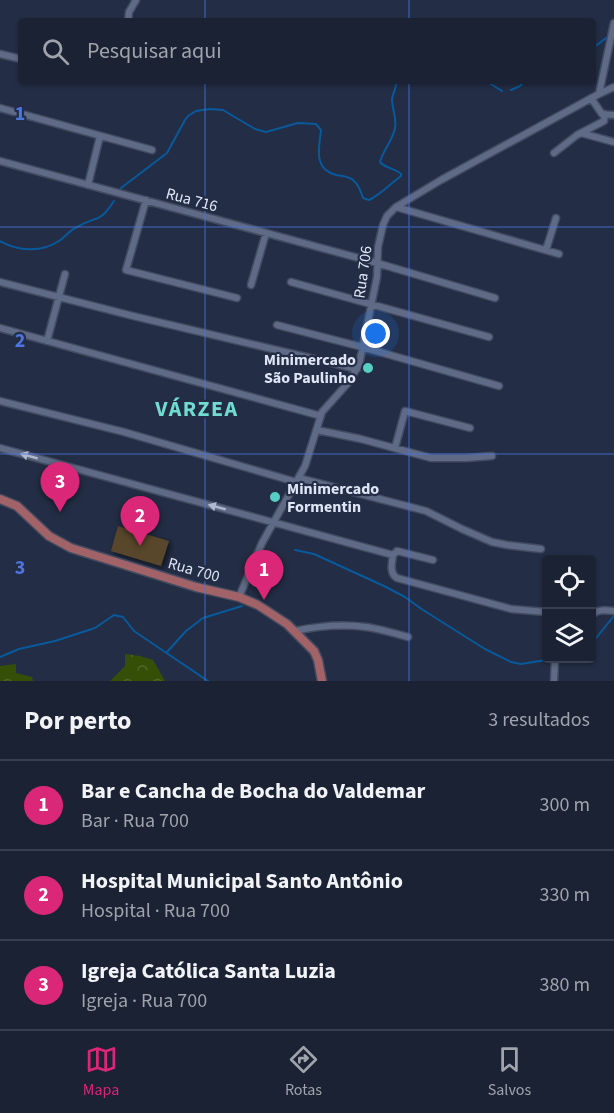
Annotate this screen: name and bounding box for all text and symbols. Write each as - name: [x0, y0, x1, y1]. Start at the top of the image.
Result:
- search box: [18, 18, 596, 84]
- icon: search: [39, 35, 72, 68]
- text: Pesquisar aqui: [87, 35, 222, 67]
- text: 1: [15, 100, 25, 128]
- street label: Rua 716: [163, 182, 220, 217]
- street label: Rua 706: [348, 244, 378, 300]
- your location: [361, 319, 390, 348]
- text: 2: [15, 327, 25, 355]
- place label: Minimercado São Paulinho: [264, 349, 356, 389]
- marker: Minimercado São Paulinho: [361, 361, 375, 375]
- district label: VÁRZEA: [154, 393, 239, 425]
- one-way arrow: [20, 451, 38, 460]
- pin: 3: [40, 462, 80, 512]
- place label: Minimercado Formentin: [287, 478, 379, 518]
- marker: Minimercado Formentin: [268, 490, 282, 504]
- pin: 2: [120, 496, 160, 546]
- one-way arrow: [208, 502, 226, 511]
- pin: 1: [244, 550, 284, 600]
- street label: Rua 700: [165, 552, 222, 588]
- text: 3: [15, 554, 25, 582]
- map controls: [542, 555, 596, 663]
- button: locate: [542, 555, 596, 609]
- button: layers: [542, 609, 596, 663]
- text: Por perto: [24, 702, 132, 739]
- text: 3 resultados: [488, 706, 590, 734]
- text: Bar e Cancha de Bocha do Valdemar: [81, 775, 425, 807]
- text: 1: [38, 791, 49, 819]
- text: 300 m: [540, 791, 590, 819]
- text: Bar · Rua 700: [81, 807, 189, 835]
- text: Hospital Municipal Santo Antônio: [81, 865, 403, 897]
- text: 2: [38, 881, 49, 909]
- text: 330 m: [540, 881, 590, 909]
- text: Hospital · Rua 700: [81, 897, 230, 925]
- text: Igreja Católica Santa Luzia: [81, 955, 336, 987]
- text: 3: [38, 971, 49, 999]
- text: 380 m: [540, 971, 590, 999]
- text: Igreja · Rua 700: [81, 987, 207, 1015]
- tab: Mapa: [83, 1043, 119, 1101]
- tab: Rotas: [285, 1043, 322, 1101]
- tab: Salvos: [488, 1043, 531, 1101]

